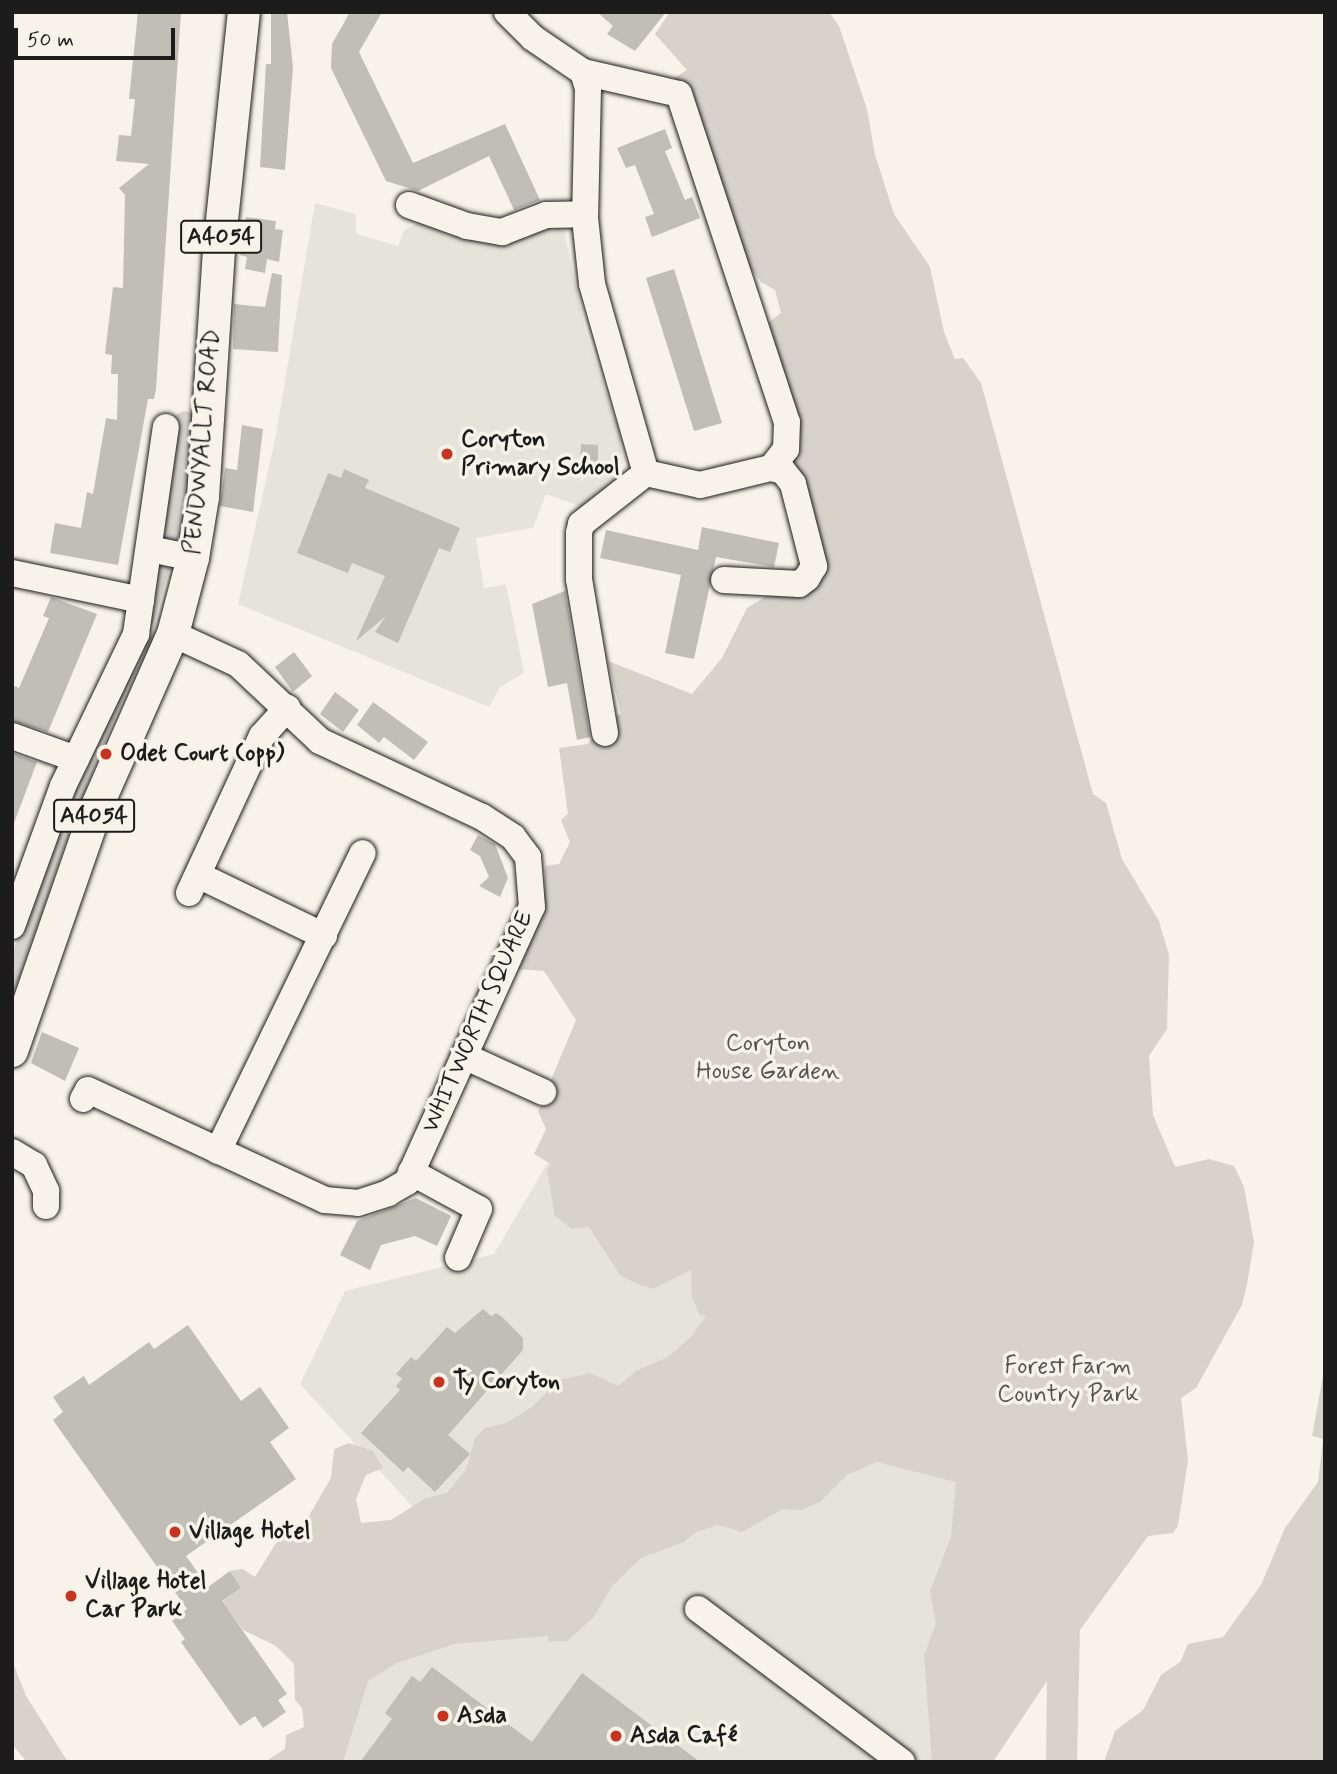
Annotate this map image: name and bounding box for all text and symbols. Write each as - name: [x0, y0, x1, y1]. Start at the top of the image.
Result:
- scale bar: [18, 14, 178, 58]
- text: 50 m: [27, 26, 74, 54]
- road number: A4054: [179, 218, 263, 256]
- street label: PENDWYALLT ROAD: [179, 330, 227, 554]
- place label: Coryton Primary School: [461, 426, 619, 482]
- marker: Coryton Primary School: [439, 446, 455, 462]
- place label: Odet Court (opp): [120, 740, 287, 768]
- marker: Odet Court (opp): [98, 746, 114, 762]
- road number: A4054: [52, 796, 136, 836]
- street label: WHITWORTH SQUARE: [415, 905, 541, 1139]
- park label: Coryton House Garden: [700, 1030, 836, 1086]
- park label: Forest Farm Country Park: [999, 1353, 1137, 1409]
- place label: Ty Coryton: [453, 1368, 566, 1396]
- marker: Ty Coryton: [431, 1374, 447, 1390]
- place label: Village Hotel: [189, 1518, 309, 1546]
- marker: Village Hotel: [167, 1524, 183, 1540]
- place label: Village Hotel Car Park: [85, 1568, 205, 1624]
- marker: Village Hotel Car Park: [63, 1588, 79, 1604]
- place label: Asda: [457, 1702, 507, 1730]
- marker: Asda: [435, 1708, 451, 1724]
- place label: Asda Café: [630, 1722, 737, 1750]
- marker: Asda Café: [608, 1728, 624, 1744]

